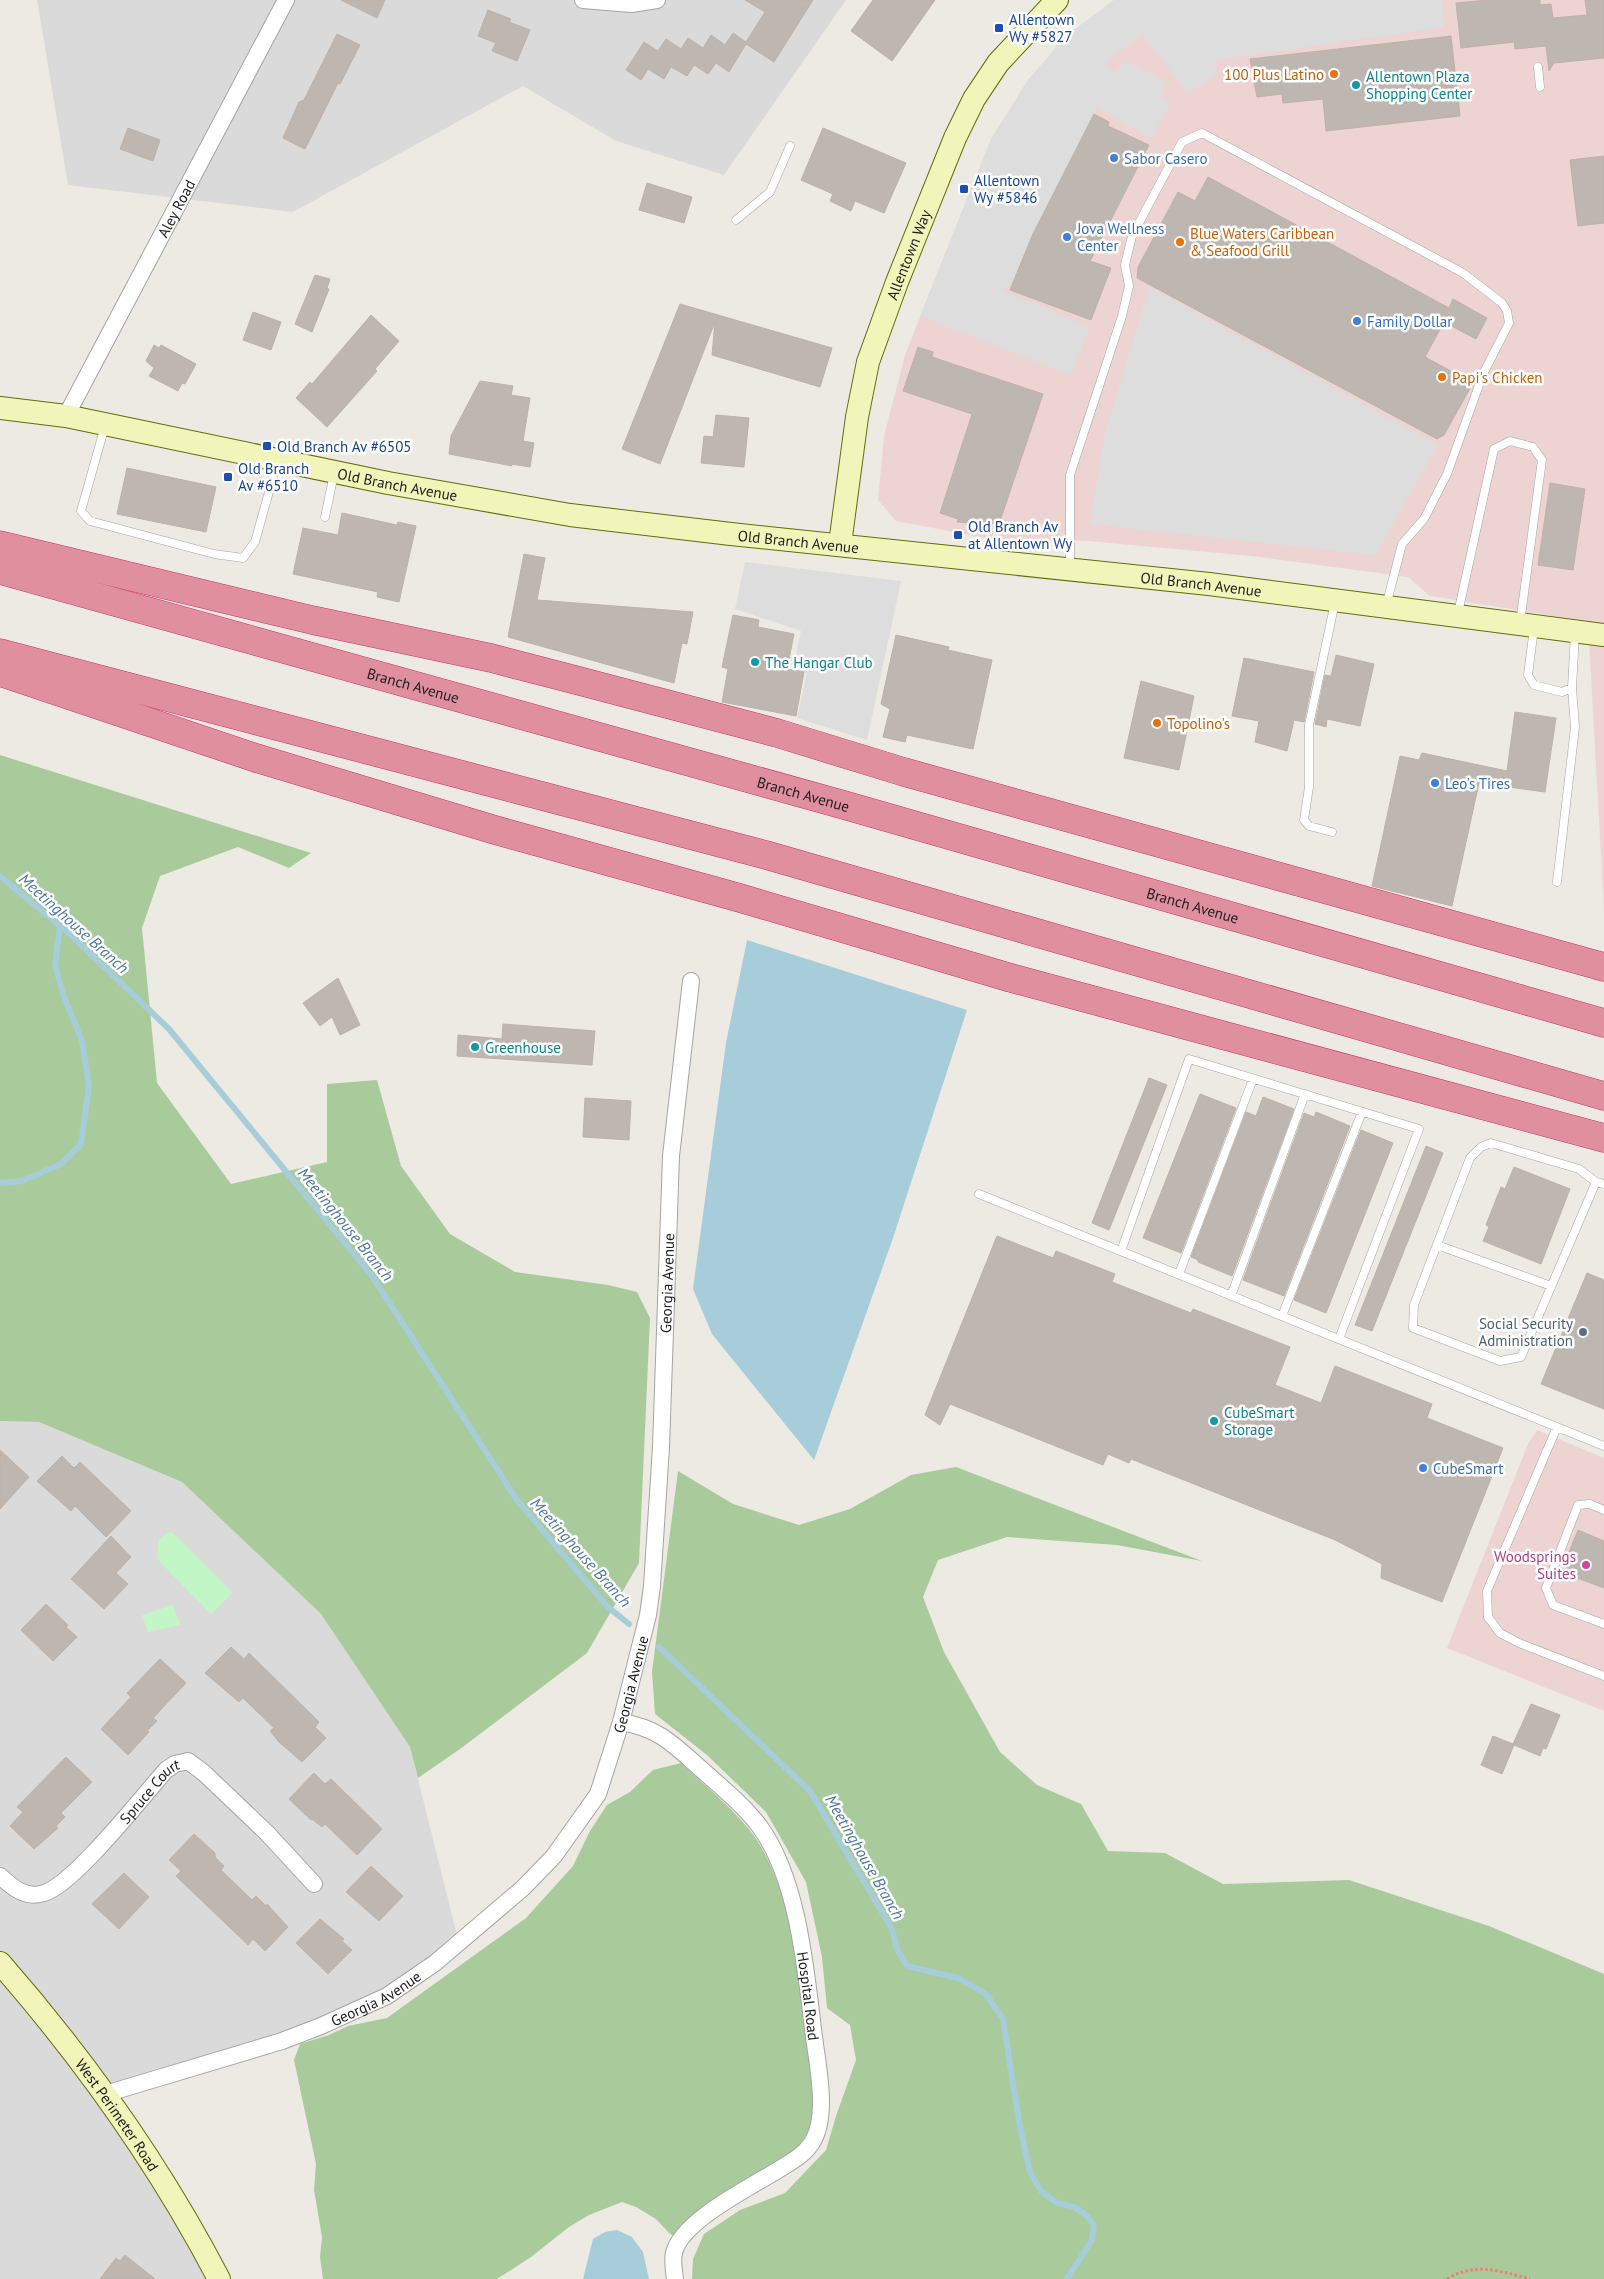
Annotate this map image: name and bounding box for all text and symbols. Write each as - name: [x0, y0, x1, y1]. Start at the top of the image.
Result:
- place label: Allentown Wy #5827: [1009, 10, 1074, 46]
- marker: Allentown Wy #5827: [993, 22, 1005, 34]
- place label: 100 Plus Latino: [1224, 65, 1324, 84]
- place label: Allentown Plaza Shopping Center: [1366, 67, 1472, 103]
- marker: 100 Plus Latino: [1328, 68, 1340, 80]
- marker: Allentown Plaza Shopping Center: [1350, 79, 1362, 91]
- place label: Sabor Casero: [1124, 149, 1207, 168]
- marker: Sabor Casero: [1108, 152, 1120, 164]
- place label: Allentown Wy #5846: [974, 171, 1039, 207]
- street label: Aley Road: [153, 176, 199, 240]
- marker: Allentown Wy #5846: [958, 183, 970, 195]
- street label: Allentown Way: [882, 207, 935, 302]
- place label: Jova Wellness Center: [1076, 219, 1164, 255]
- place label: Blue Waters Caribbean & Seafood Grill: [1190, 224, 1334, 260]
- marker: Jova Wellness Center: [1061, 231, 1073, 243]
- marker: Blue Waters Caribbean & Seafood Grill: [1174, 236, 1186, 248]
- place label: Family Dollar: [1367, 312, 1452, 331]
- marker: Family Dollar: [1351, 315, 1363, 327]
- place label: Papi's Chicken: [1452, 368, 1542, 387]
- marker: Papi's Chicken: [1436, 371, 1448, 383]
- place label: Old Branch Av #6505: [277, 437, 412, 456]
- marker: Old Branch Av #6505: [261, 440, 273, 452]
- place label: Old Branch Av #6510: [238, 459, 309, 495]
- street label: Old Branch Avenue: [336, 463, 459, 505]
- marker: Old Branch Av #6510: [222, 471, 234, 483]
- place label: Old Branch Av at Allentown Wy: [968, 517, 1072, 553]
- street label: Old Branch Avenue: [737, 525, 860, 557]
- marker: Old Branch Av at Allentown Wy: [952, 529, 964, 541]
- street label: Old Branch Avenue: [1140, 567, 1263, 600]
- place label: The Hangar Club: [765, 653, 873, 672]
- marker: The Hangar Club: [749, 656, 761, 668]
- street label: Branch Avenue: [365, 663, 462, 707]
- place label: Topolino's: [1167, 714, 1230, 733]
- marker: Topolino's: [1151, 717, 1163, 729]
- street label: Branch Avenue: [755, 772, 852, 816]
- place label: Leo's Tires: [1445, 774, 1510, 793]
- marker: Leo's Tires: [1429, 777, 1441, 789]
- water label: Meetinghouse Branch: [15, 869, 133, 977]
- street label: Branch Avenue: [1145, 883, 1241, 927]
- place label: Greenhouse: [485, 1038, 561, 1057]
- marker: Greenhouse: [469, 1041, 481, 1053]
- water label: Meetinghouse Branch: [294, 1163, 398, 1285]
- street label: Georgia Avenue: [655, 1233, 678, 1333]
- place label: Social Security Administration: [1478, 1314, 1573, 1350]
- marker: Social Security Administration: [1577, 1326, 1589, 1338]
- place label: CubeSmart Storage: [1224, 1403, 1294, 1439]
- marker: CubeSmart Storage: [1208, 1415, 1220, 1427]
- place label: CubeSmart: [1433, 1459, 1503, 1478]
- marker: CubeSmart: [1417, 1462, 1429, 1474]
- water label: Meetinghouse Branch: [527, 1493, 635, 1611]
- place label: Woodsprings Suites: [1494, 1547, 1576, 1583]
- marker: Woodsprings Suites: [1580, 1559, 1592, 1571]
- street label: Georgia Avenue: [609, 1634, 652, 1735]
- street label: Spruce Court: [115, 1754, 181, 1827]
- water label: Meetinghouse Branch: [821, 1791, 909, 1923]
- street label: Hospital Road: [794, 1950, 824, 2041]
- street label: Georgia Avenue: [328, 1966, 424, 2030]
- street label: West Perimeter Road: [72, 2055, 163, 2174]

